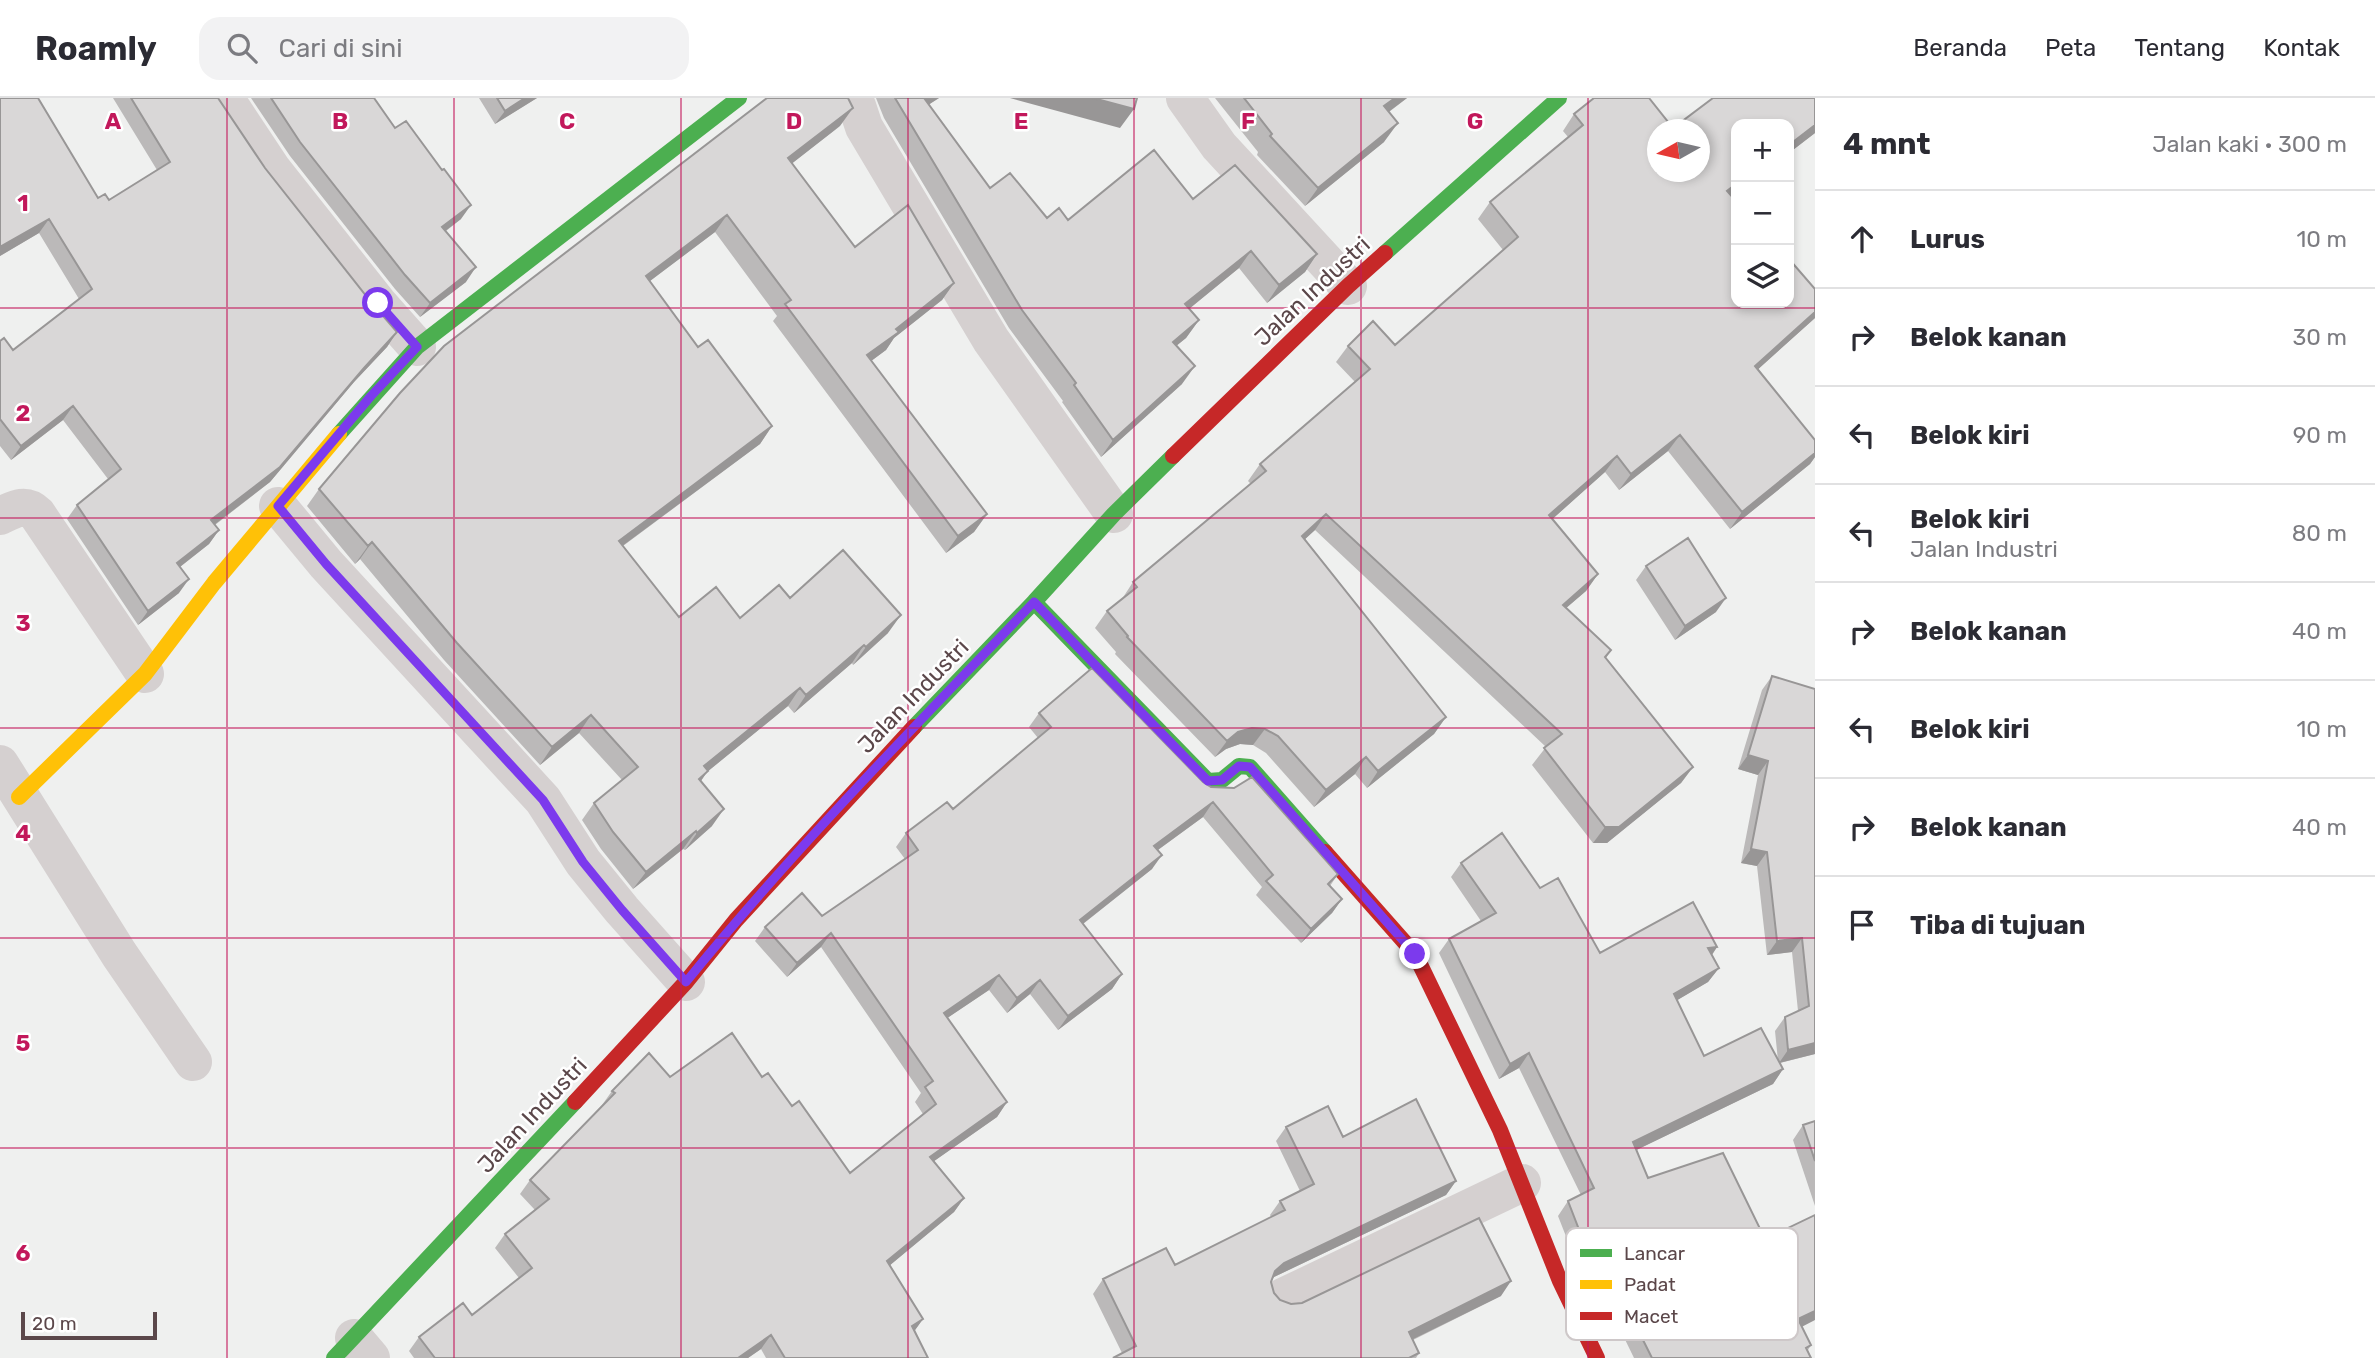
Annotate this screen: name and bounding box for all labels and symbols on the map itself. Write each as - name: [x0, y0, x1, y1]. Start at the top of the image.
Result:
- text: A: [105, 107, 122, 135]
- text: B: [332, 107, 348, 135]
- text: C: [559, 107, 575, 135]
- text: D: [786, 107, 802, 135]
- text: E: [1014, 107, 1028, 135]
- text: F: [1241, 107, 1255, 135]
- text: G: [1467, 107, 1483, 135]
- north arrow: [1647, 119, 1710, 182]
- text: 1: [17, 189, 29, 217]
- street label: Jalan Industri: [1248, 230, 1376, 352]
- route start: [362, 287, 393, 318]
- text: 2: [16, 399, 30, 427]
- text: 3: [15, 609, 31, 637]
- street label: Jalan Industri: [852, 633, 974, 759]
- text: 4: [15, 819, 31, 847]
- route end: [1399, 938, 1430, 969]
- text: 5: [16, 1029, 31, 1057]
- street label: Jalan Industri: [471, 1051, 593, 1179]
- legend: [1566, 1228, 1798, 1340]
- text: 6: [16, 1239, 31, 1267]
- text: Lancar: [1624, 1242, 1686, 1265]
- text: Padat: [1624, 1273, 1676, 1296]
- text: Macet: [1624, 1305, 1679, 1328]
- scale bar: [21, 1309, 158, 1341]

